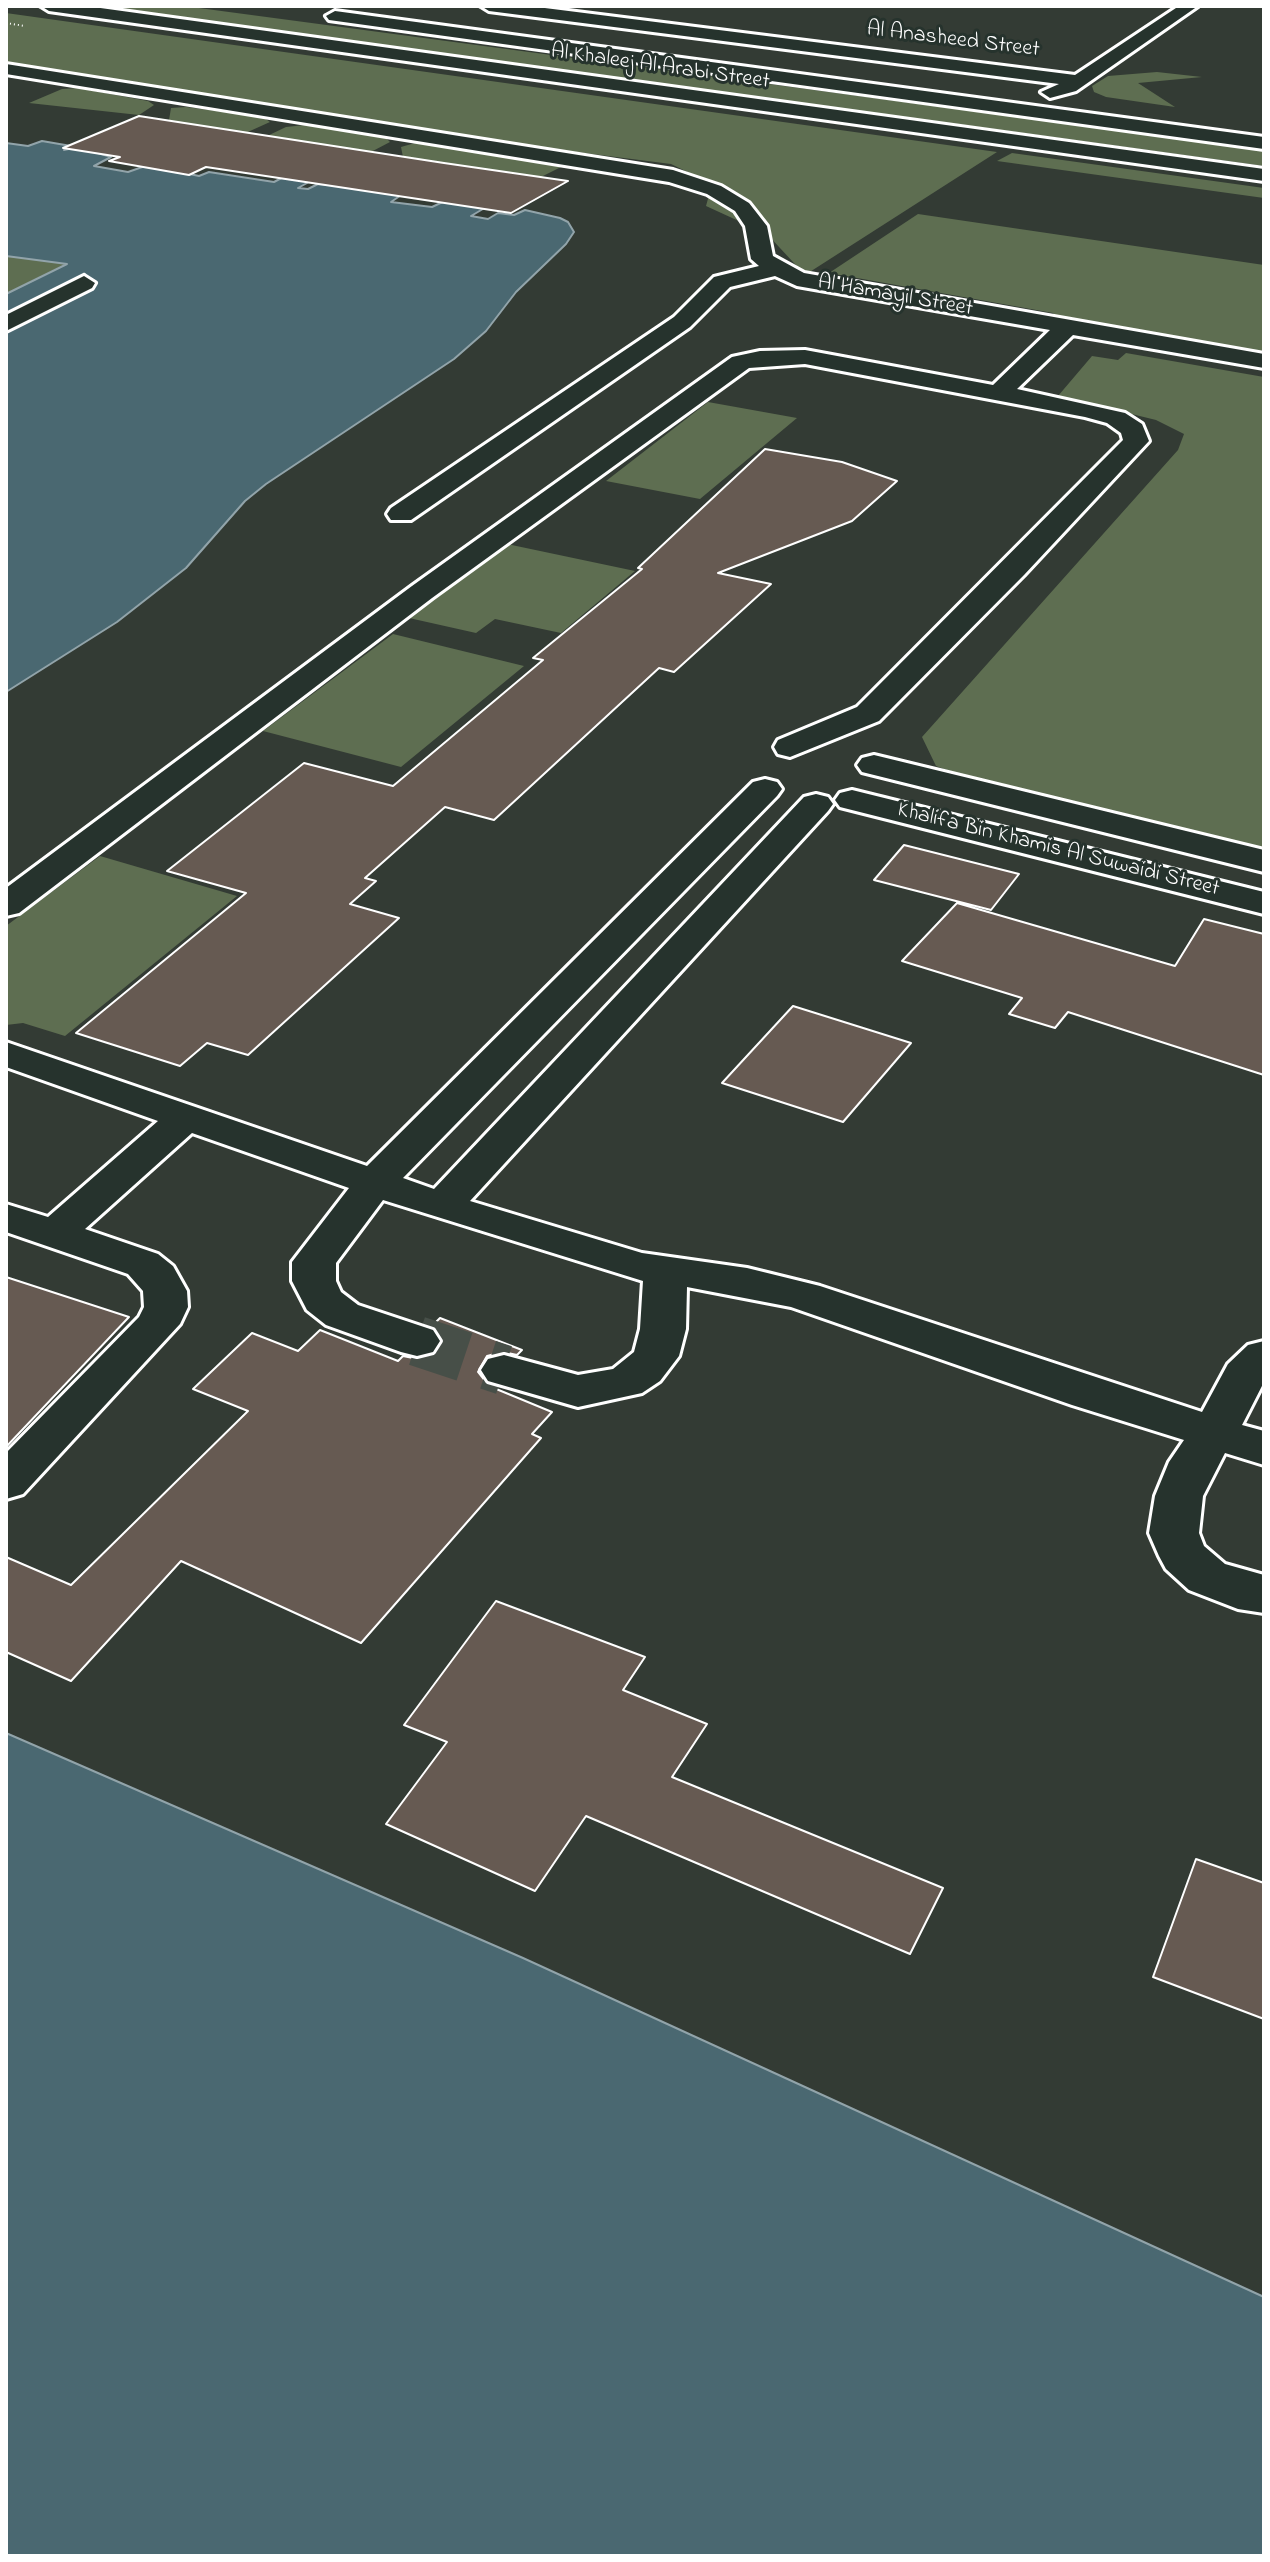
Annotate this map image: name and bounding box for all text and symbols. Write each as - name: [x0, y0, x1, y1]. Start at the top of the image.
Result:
- street label: Al Anasheed Street: [865, 17, 1041, 65]
- street label: Al Khaleej Al Arabi Street: [549, 40, 771, 96]
- street label: Al Hamayil Street: [815, 270, 975, 324]
- street label: Khalifa Bin Khamis Al Suwaidi Street: [894, 798, 1222, 904]

